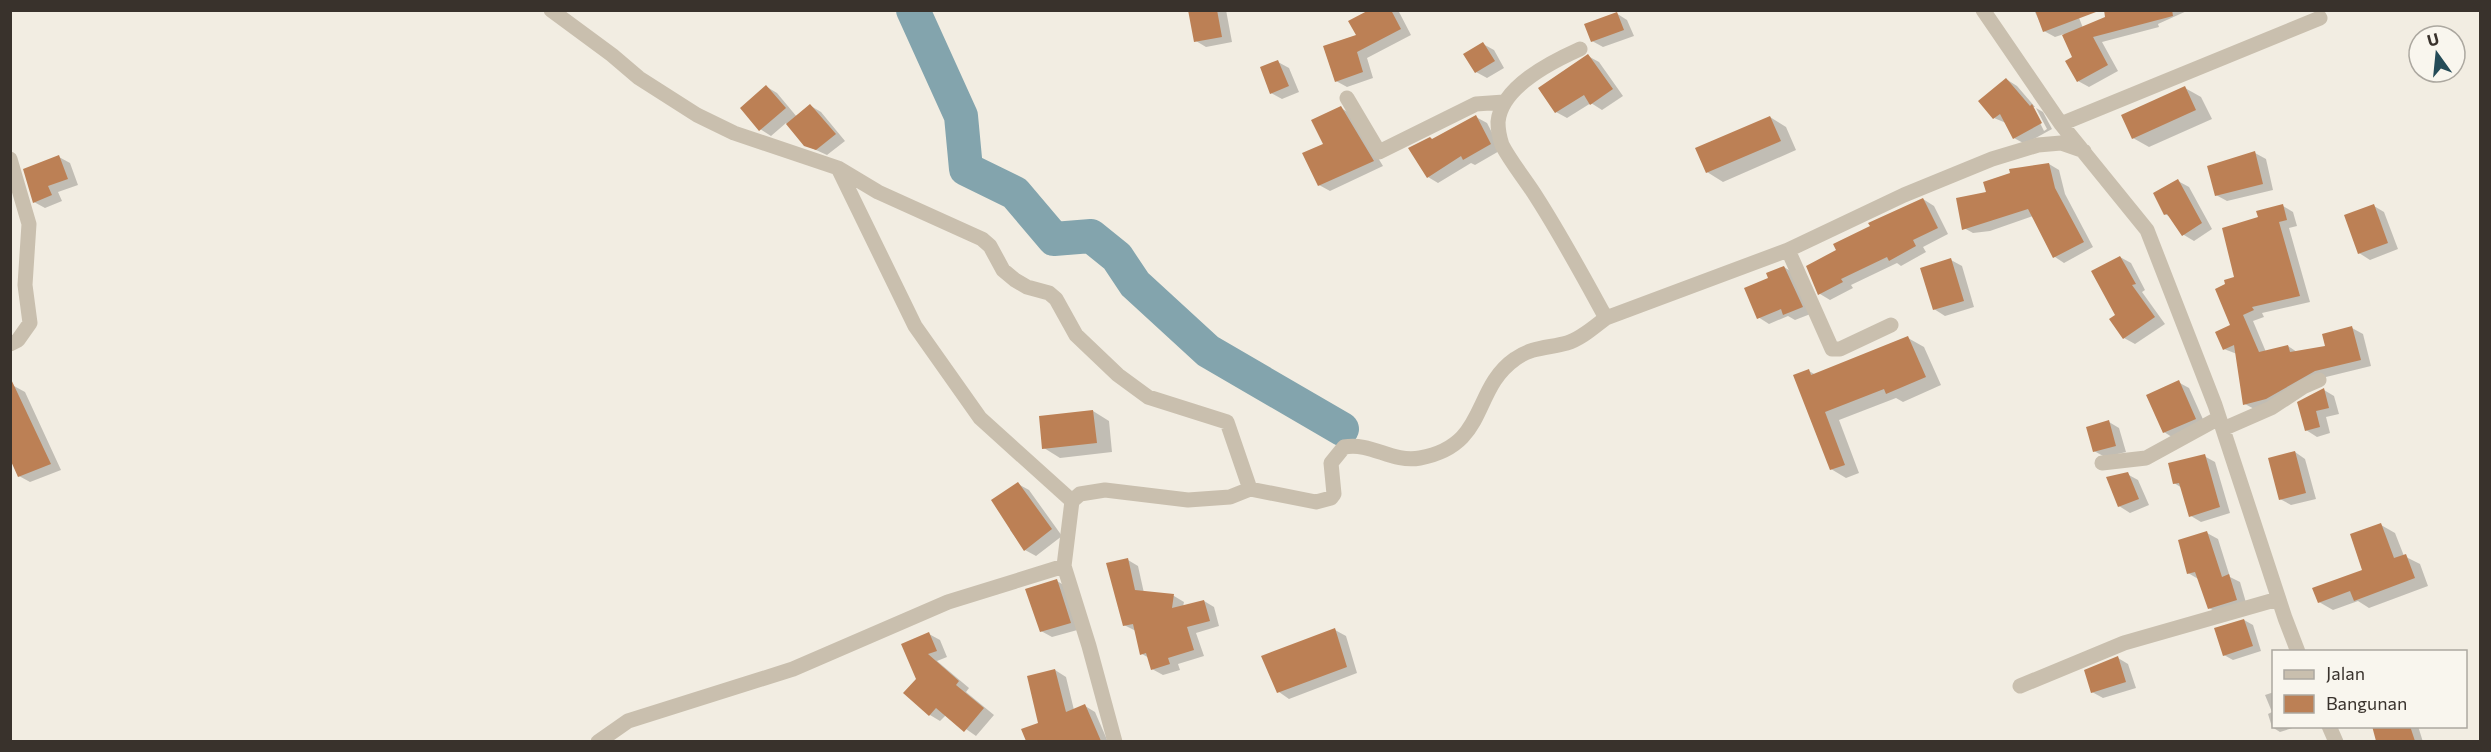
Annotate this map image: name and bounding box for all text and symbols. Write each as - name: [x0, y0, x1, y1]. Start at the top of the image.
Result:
- north arrow: [2407, 24, 2467, 84]
- text: U: [2425, 28, 2441, 50]
- legend: [2272, 650, 2467, 728]
- text: Jalan: [2326, 662, 2365, 684]
- text: Bangunan: [2326, 692, 2407, 714]

